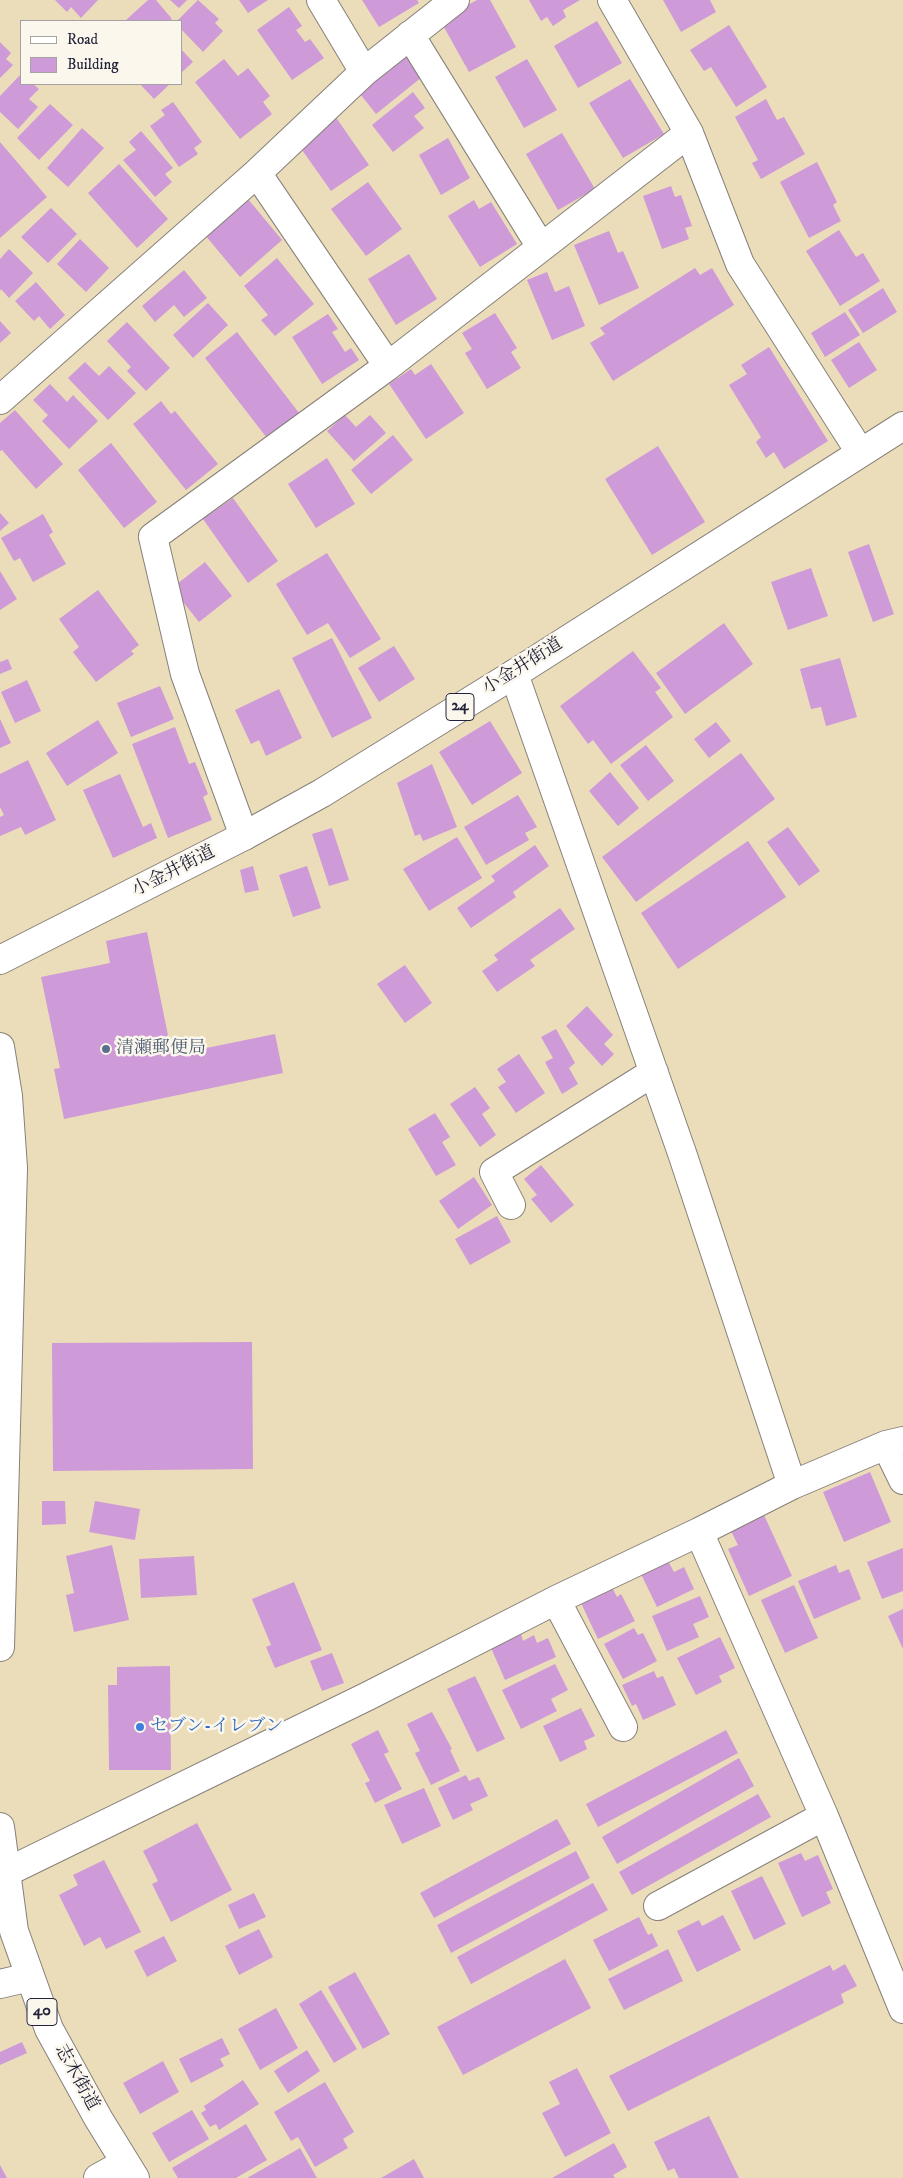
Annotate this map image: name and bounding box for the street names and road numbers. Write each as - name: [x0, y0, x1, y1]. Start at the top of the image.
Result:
- street label: 小金井街道: [479, 634, 567, 700]
- road number: 24: [446, 694, 474, 720]
- street label: 小金井街道: [129, 842, 219, 902]
- road number: 40: [27, 1998, 57, 2025]
- street label: 志木街道: [49, 2041, 103, 2115]

